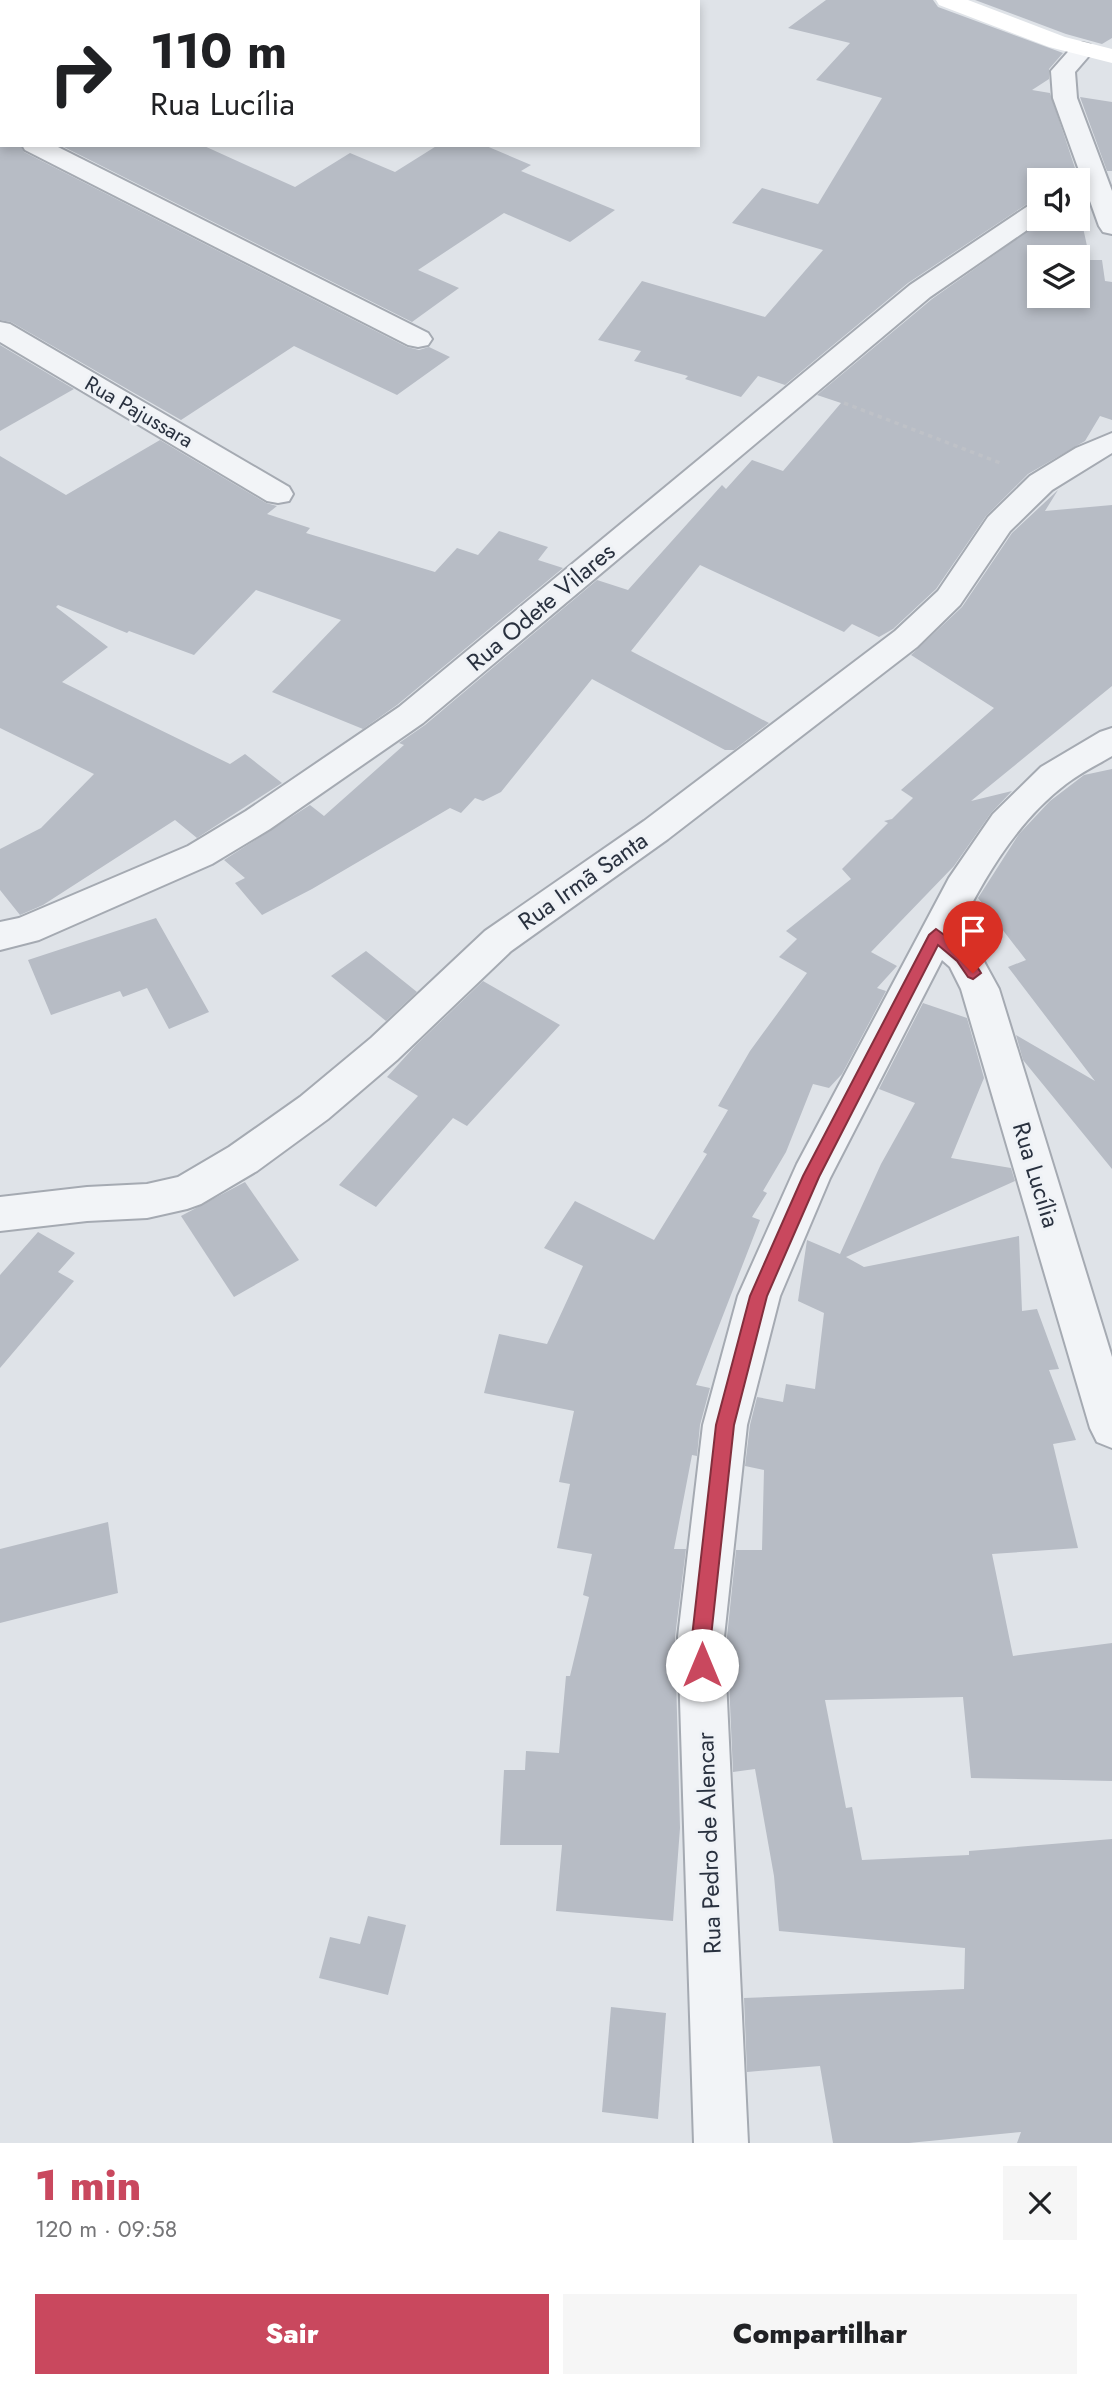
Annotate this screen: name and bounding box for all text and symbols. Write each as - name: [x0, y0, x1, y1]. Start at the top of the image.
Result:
- text: 110 m: [150, 16, 287, 86]
- icon: right: [35, 28, 126, 119]
- text: Rua Lucília: [150, 81, 295, 127]
- map controls: [1027, 168, 1090, 308]
- button: sound: [1027, 168, 1090, 231]
- button: layers: [1027, 245, 1090, 308]
- street label: Rua Pajussara: [79, 369, 199, 455]
- street label: Rua Odete Vilares: [459, 534, 622, 679]
- street label: Rua Irmã Santa: [511, 823, 655, 938]
- pin: [943, 901, 1003, 973]
- icon: arrive: [954, 912, 992, 950]
- street label: Rua Lucília: [1004, 1118, 1069, 1232]
- position arrow: [665, 1628, 739, 1702]
- street label: Rua Pedro de Alencar: [687, 1731, 730, 1955]
- text: 1 min: [35, 2155, 141, 2216]
- button: close: [1003, 2166, 1077, 2240]
- text: 120 m · 09:58: [35, 2212, 177, 2246]
- button: Sair: [35, 2294, 549, 2374]
- button: Compartilhar: [563, 2294, 1077, 2374]

